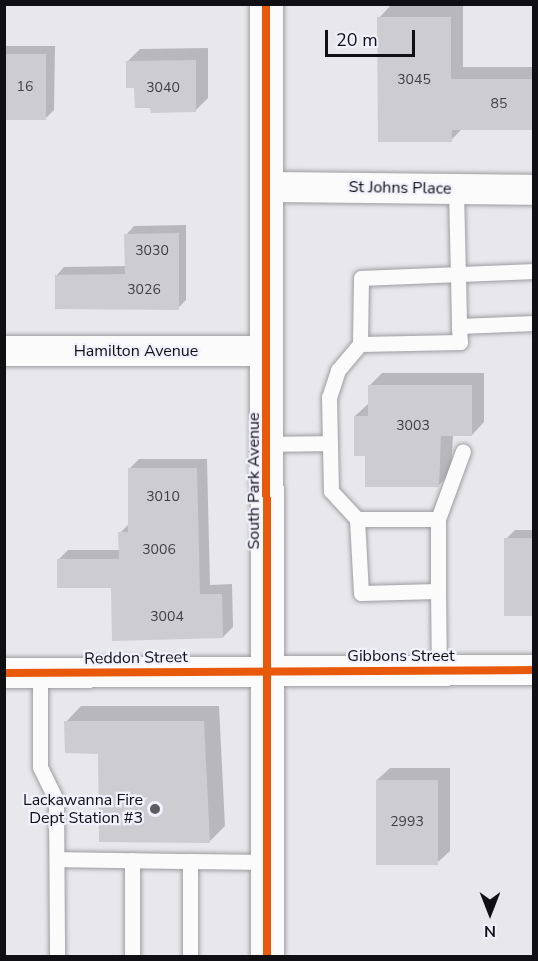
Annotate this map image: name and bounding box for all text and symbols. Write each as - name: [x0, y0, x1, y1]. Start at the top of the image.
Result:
- scale bar: [328, 18, 418, 56]
- text: 20 m: [336, 28, 378, 52]
- house number: 3045: [397, 72, 431, 88]
- house number: 16: [17, 79, 33, 95]
- house number: 3040: [146, 80, 180, 96]
- house number: 85: [491, 96, 507, 112]
- street label: St Johns Place: [348, 178, 452, 198]
- house number: 3030: [135, 243, 169, 259]
- house number: 3026: [127, 282, 161, 298]
- street label: Hamilton Avenue: [74, 341, 198, 361]
- street label: South Park Avenue: [244, 412, 264, 550]
- house number: 3003: [396, 418, 430, 434]
- house number: 3010: [146, 489, 180, 505]
- house number: 3006: [142, 542, 176, 558]
- house number: 3004: [150, 609, 184, 625]
- street label: Gibbons Street: [347, 646, 455, 666]
- street label: Reddon Street: [84, 647, 188, 669]
- place label: Lackawanna Fire Dept Station #3: [23, 790, 143, 828]
- marker: Lackawanna Fire Dept Station #3: [148, 802, 162, 816]
- house number: 2993: [390, 814, 424, 830]
- north arrow: [460, 883, 520, 943]
- text: N: [484, 920, 496, 942]

